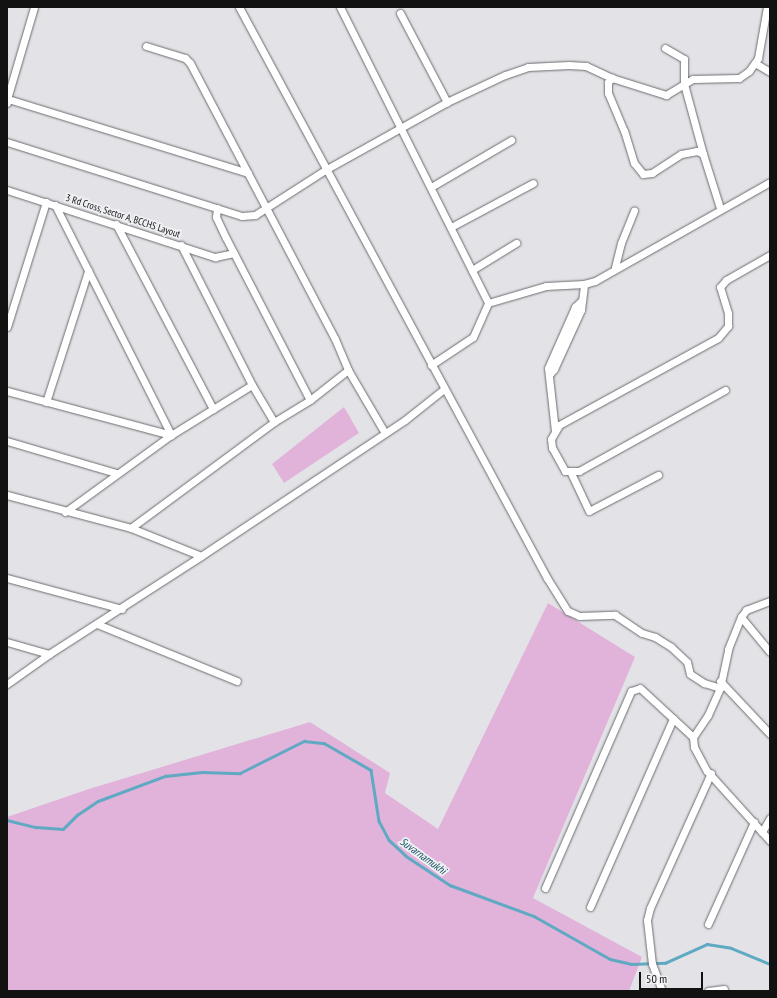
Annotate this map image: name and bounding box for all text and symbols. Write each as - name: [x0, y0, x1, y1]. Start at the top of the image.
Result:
- street label: 3 Rd Cross, Sector A, BCCHS Layout: [63, 192, 183, 240]
- water label: Suvarnamukhi: [397, 835, 449, 877]
- scale bar: [641, 964, 705, 990]
- text: 50 m: [646, 971, 667, 986]

